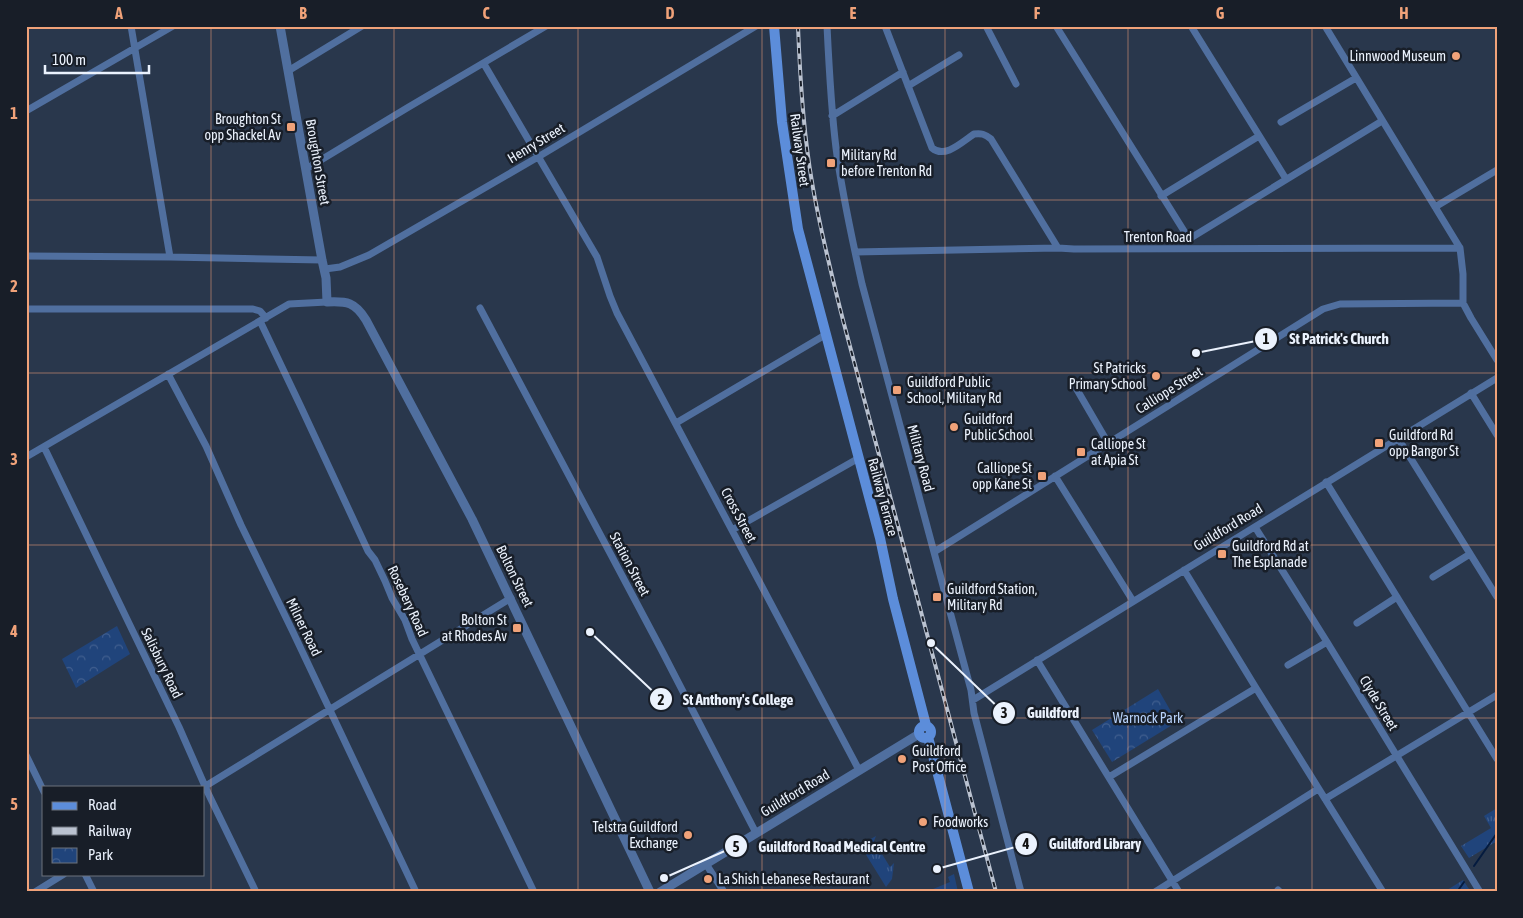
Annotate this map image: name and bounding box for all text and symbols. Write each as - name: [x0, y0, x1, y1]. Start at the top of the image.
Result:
- text: A: [114, 4, 123, 22]
- text: B: [299, 4, 307, 22]
- text: C: [482, 4, 490, 22]
- text: D: [666, 4, 675, 22]
- text: E: [850, 4, 857, 22]
- text: F: [1034, 4, 1041, 22]
- text: G: [1216, 4, 1225, 22]
- text: H: [1399, 4, 1409, 22]
- scale bar: [45, 42, 149, 74]
- place label: Linnwood Museum: [1350, 48, 1446, 64]
- marker: Linnwood Museum: [1450, 50, 1462, 62]
- text: 100 m: [52, 51, 86, 68]
- text: 1: [10, 104, 18, 122]
- place label: Broughton St opp Shackel Av: [204, 111, 281, 143]
- street label: Railway Street: [787, 113, 813, 187]
- street label: Broughton Street: [303, 118, 333, 206]
- street label: Henry Street: [505, 120, 567, 166]
- marker: Broughton St opp Shackel Av: [285, 121, 297, 133]
- place label: Military Rd before Trenton Rd: [841, 147, 932, 179]
- marker: Military Rd before Trenton Rd: [825, 157, 837, 169]
- street label: Trenton Road: [1124, 229, 1192, 245]
- text: 2: [10, 277, 18, 295]
- callout: St Patrick's Church: [1254, 324, 1398, 354]
- text: 1: [1262, 330, 1270, 347]
- text: St Patrick's Church: [1289, 330, 1389, 347]
- place label: St Patricks Primary School: [1069, 360, 1146, 392]
- street label: Calliope Street: [1133, 363, 1205, 417]
- marker: St Patricks Primary School: [1150, 370, 1162, 382]
- place label: Guildford Public School, Military Rd: [907, 374, 1002, 406]
- marker: Guildford Public School, Military Rd: [891, 384, 903, 396]
- place label: Guildford Public School: [964, 411, 1033, 443]
- marker: Guildford Public School: [948, 421, 960, 433]
- street label: Military Road: [904, 423, 938, 493]
- place label: Guildford Rd opp Bangor St: [1389, 427, 1459, 459]
- place label: Calliope St at Apia St: [1091, 436, 1146, 468]
- marker: Guildford Rd opp Bangor St: [1373, 437, 1385, 449]
- marker: Calliope St at Apia St: [1075, 446, 1087, 458]
- text: 3: [10, 450, 18, 468]
- street label: Railway Terrace: [865, 456, 901, 538]
- place label: Calliope St opp Kane St: [972, 460, 1032, 492]
- marker: Calliope St opp Kane St: [1036, 470, 1048, 482]
- street label: Cross Street: [718, 485, 760, 545]
- street label: Guildford Road: [1191, 500, 1265, 554]
- street label: Station Street: [607, 529, 653, 599]
- place label: Guildford Rd at The Esplanade: [1232, 538, 1309, 570]
- street label: Bolton Street: [493, 542, 537, 610]
- marker: Guildford Rd at The Esplanade: [1216, 548, 1228, 560]
- street label: Rosebery Road: [385, 563, 431, 639]
- place label: Guildford Station, Military Rd: [947, 581, 1037, 613]
- marker: Guildford Station, Military Rd: [931, 591, 943, 603]
- street label: Milner Road: [283, 596, 325, 658]
- place label: Bolton St at Rhodes Av: [442, 612, 507, 644]
- text: 4: [9, 622, 18, 640]
- marker: Bolton St at Rhodes Av: [511, 622, 523, 634]
- street label: Salisbury Road: [138, 625, 186, 701]
- street label: Clyde Street: [1356, 673, 1402, 733]
- callout: St Anthony's College: [648, 684, 804, 714]
- text: 2: [657, 691, 665, 708]
- text: St Anthony's College: [683, 691, 793, 708]
- callout: Guildford: [991, 698, 1089, 728]
- text: 3: [1000, 704, 1008, 721]
- text: Guildford: [1027, 704, 1079, 721]
- park label: Warnock Park: [1113, 710, 1183, 726]
- place label: Guildford Post Office: [912, 743, 967, 775]
- marker: Guildford Post Office: [896, 753, 908, 765]
- street label: Guildford Road: [758, 766, 832, 820]
- legend: [42, 786, 205, 876]
- text: 5: [10, 795, 18, 813]
- text: Road: [88, 796, 117, 813]
- place label: Foodworks: [933, 814, 988, 830]
- marker: Foodworks: [917, 816, 929, 828]
- place label: Telstra Guildford Exchange: [593, 819, 678, 851]
- text: Railway: [88, 822, 132, 839]
- marker: Telstra Guildford Exchange: [682, 829, 694, 841]
- callout: Guildford Library: [1014, 829, 1151, 859]
- callout: Guildford Road Medical Centre: [724, 831, 936, 861]
- text: 4: [1021, 835, 1030, 852]
- text: Guildford Library: [1049, 835, 1142, 852]
- text: 5: [732, 838, 740, 855]
- text: Guildford Road Medical Centre: [758, 838, 926, 855]
- text: Park: [88, 846, 113, 863]
- place label: La Shish Lebanese Restaurant: [718, 871, 869, 887]
- marker: La Shish Lebanese Restaurant: [702, 873, 714, 885]

